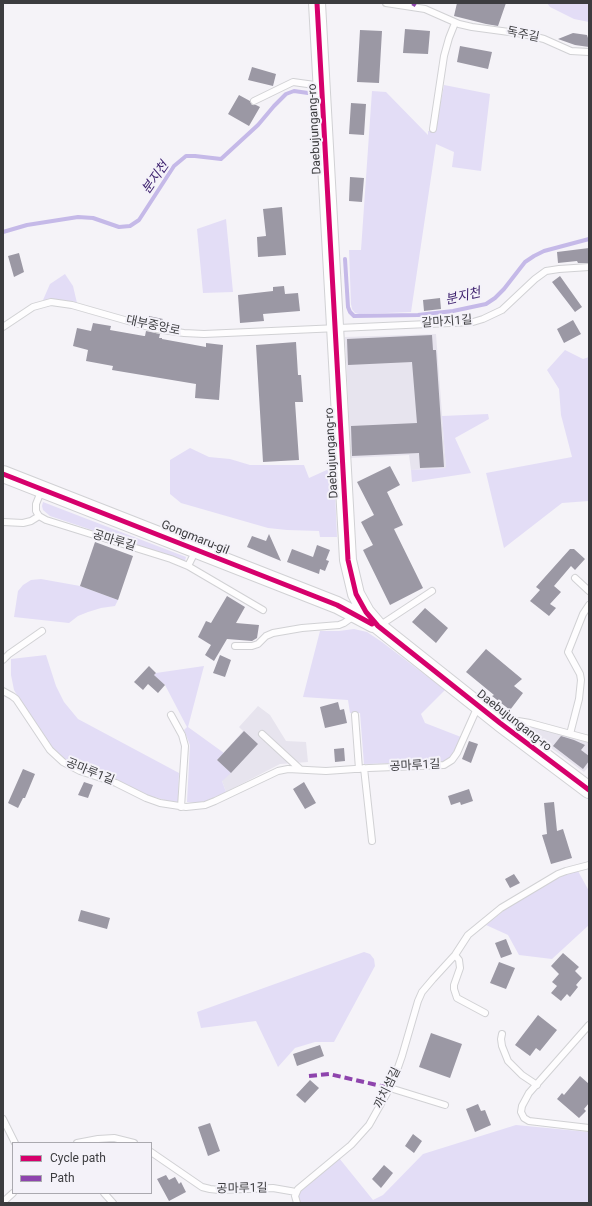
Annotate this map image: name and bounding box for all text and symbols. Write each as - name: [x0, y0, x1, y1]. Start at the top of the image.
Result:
- street label: 독주길: [505, 25, 541, 45]
- street label: Daebujungang-ro: [305, 83, 325, 175]
- water label: 분지천: [139, 159, 173, 197]
- water label: 분지천: [444, 285, 482, 309]
- street label: 대부중앙로: [125, 313, 181, 339]
- street label: 갈마지1길: [421, 313, 473, 331]
- street label: Daebujungang-ro: [322, 407, 342, 499]
- street label: Gongmaru-gil: [159, 518, 231, 558]
- street label: 공마루길: [91, 528, 137, 554]
- street label: Daebujungang-ro: [474, 687, 554, 755]
- street label: 공마루1길: [64, 756, 116, 788]
- street label: 공마루1길: [389, 757, 441, 775]
- street label: 까치섬길: [372, 1065, 404, 1111]
- legend: [12, 1142, 152, 1194]
- text: Cycle path: [50, 1151, 106, 1165]
- text: Path: [50, 1171, 75, 1185]
- street label: 공마루1길: [216, 1181, 268, 1197]

